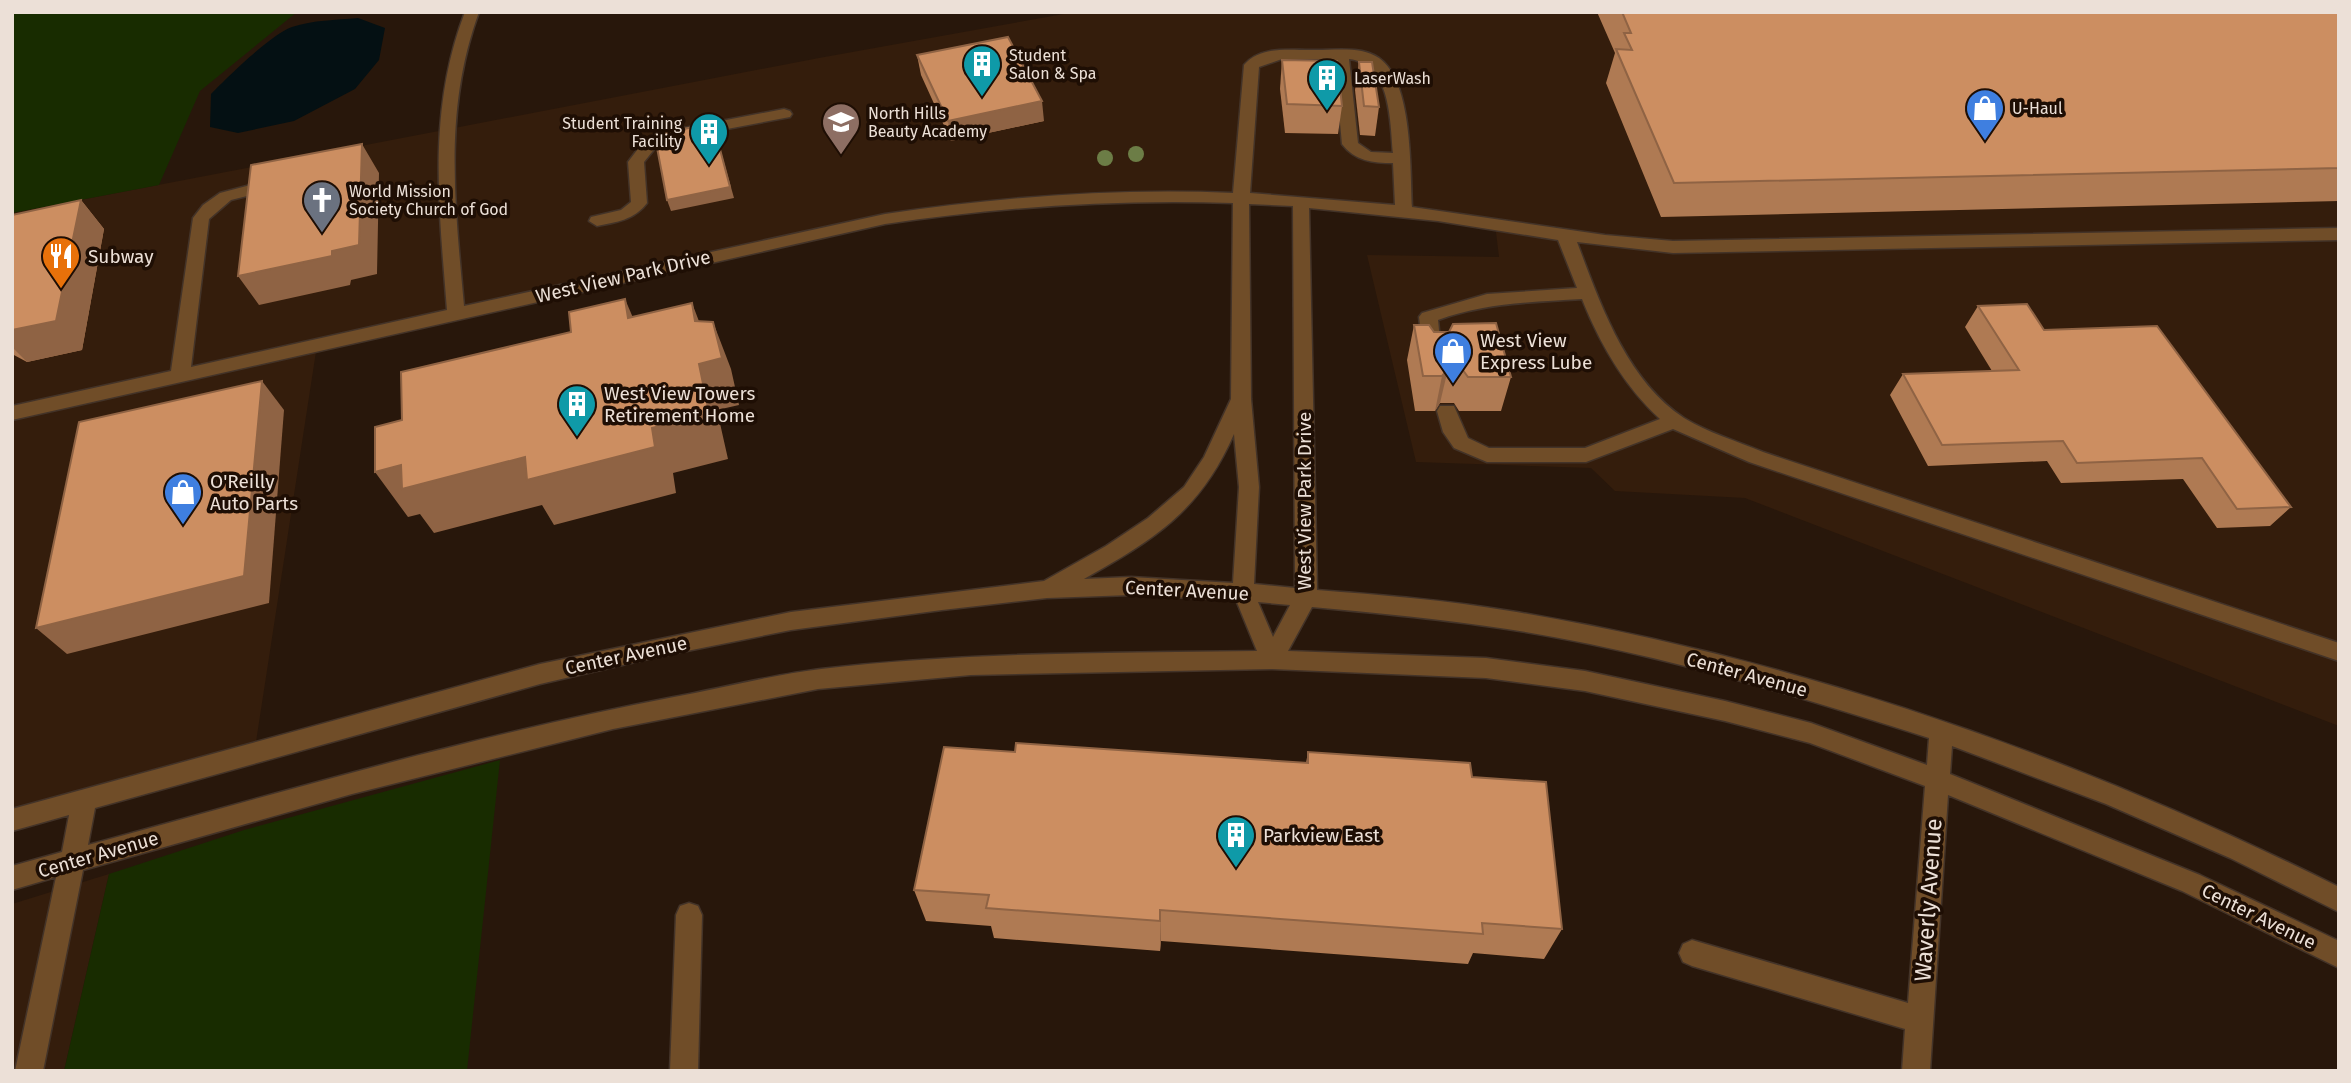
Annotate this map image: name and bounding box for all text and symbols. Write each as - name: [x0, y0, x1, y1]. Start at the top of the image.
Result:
- building icon: Student Salon & Spa: [961, 43, 1003, 98]
- place label: Student Salon & Spa: [1009, 46, 1097, 83]
- building icon: LaserWash: [1306, 57, 1348, 112]
- place label: LaserWash: [1354, 69, 1431, 88]
- shop icon: U-Haul: [1964, 87, 2006, 142]
- place label: U-Haul: [2012, 99, 2063, 118]
- school or university icon: North Hills Beauty Academy: [820, 101, 862, 156]
- place label: North Hills Beauty Academy: [868, 104, 987, 141]
- building icon: Student Training Facility: [688, 111, 730, 166]
- place label: Student Training Facility: [562, 114, 683, 151]
- church icon: World Mission Society Church of God: [301, 179, 343, 234]
- place label: World Mission Society Church of God: [349, 182, 508, 219]
- restaurant icon: Subway: [40, 235, 82, 290]
- place label: Subway: [88, 245, 154, 268]
- street label: West View Park Drive: [534, 245, 713, 308]
- place label: West View Express Lube: [1480, 329, 1592, 374]
- shop icon: West View Express Lube: [1432, 330, 1474, 385]
- place label: West View Towers Retirement Home: [604, 382, 755, 427]
- building icon: West View Towers Retirement Home: [556, 383, 598, 438]
- street label: West View Park Drive: [1293, 412, 1316, 590]
- place label: O'Reilly Auto Parts: [210, 470, 298, 515]
- shop icon: O'Reilly Auto Parts: [162, 471, 204, 526]
- street label: Center Avenue: [1124, 576, 1250, 605]
- street label: Center Avenue: [563, 631, 689, 680]
- street label: Center Avenue: [1684, 647, 1810, 702]
- building icon: Parkview East: [1215, 814, 1257, 869]
- street label: Waverly Avenue: [1908, 818, 1948, 982]
- place label: Parkview East: [1263, 824, 1380, 847]
- street label: Center Avenue: [35, 826, 161, 883]
- street label: Center Avenue: [2198, 879, 2320, 954]

